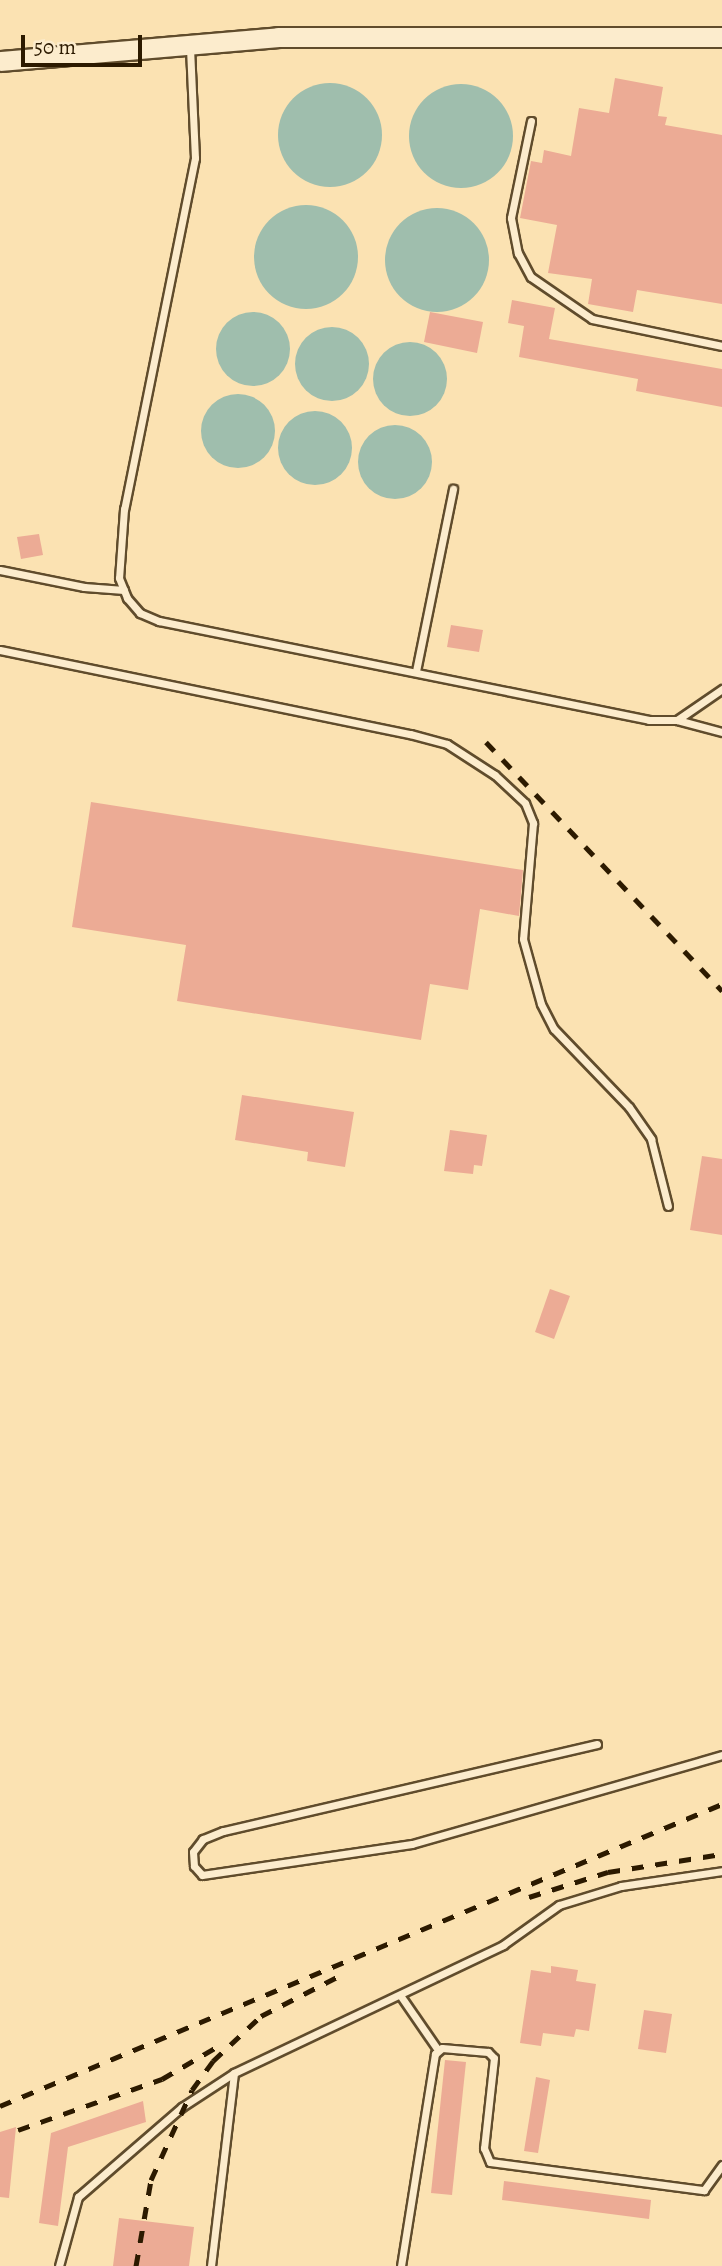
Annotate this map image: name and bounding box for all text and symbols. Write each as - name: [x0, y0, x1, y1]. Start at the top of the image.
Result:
- scale bar: [24, 21, 145, 65]
- text: 50 m: [34, 33, 76, 61]

